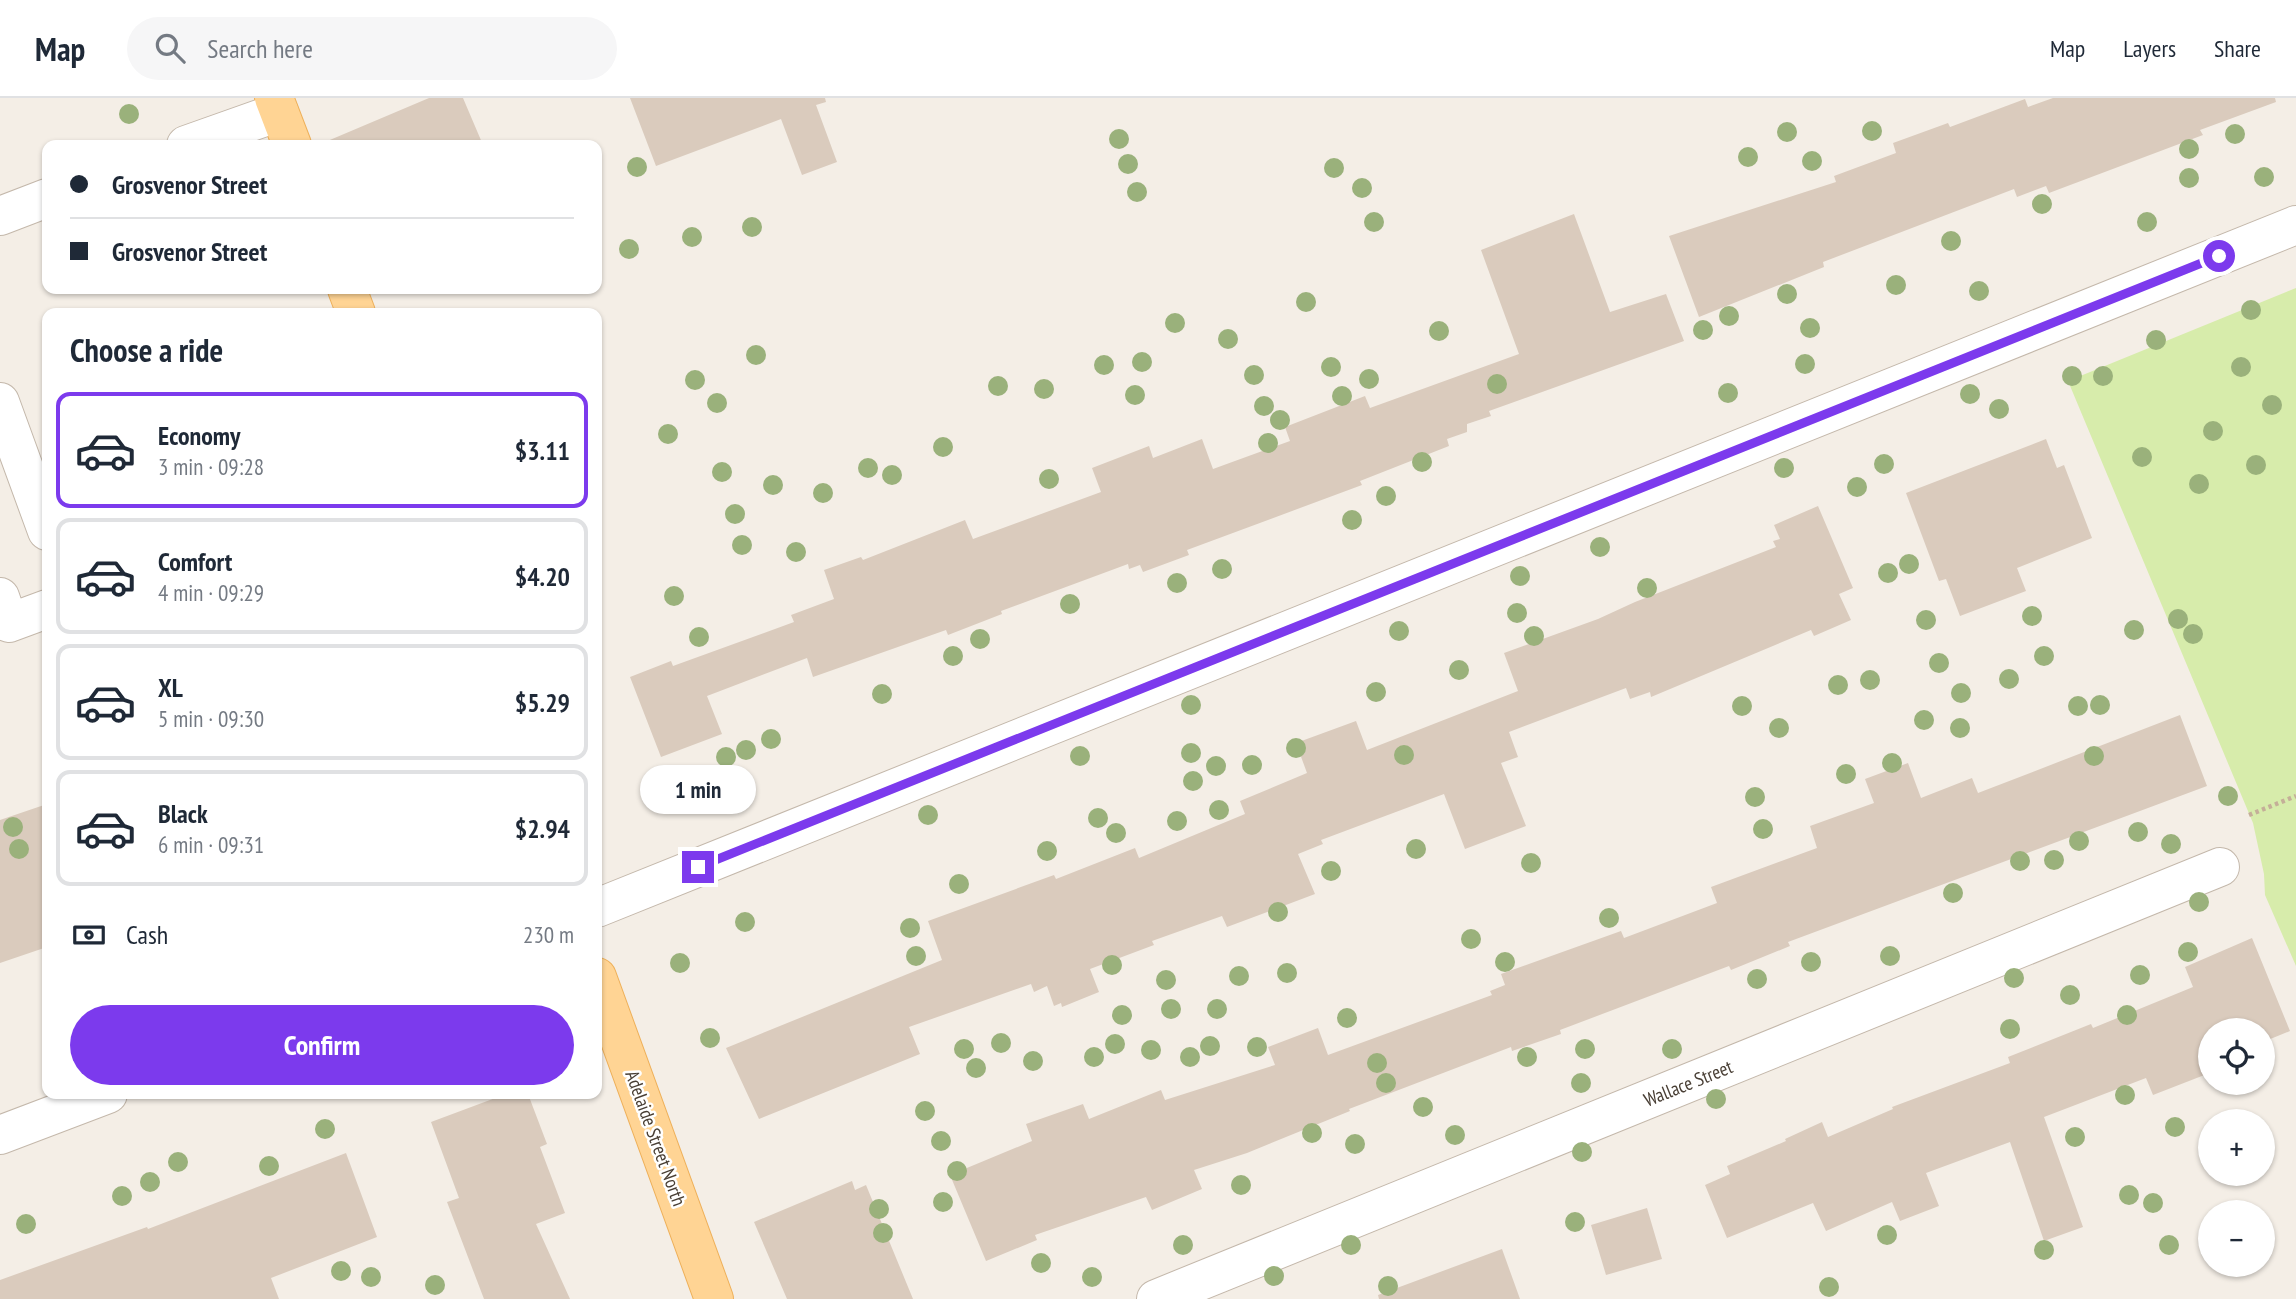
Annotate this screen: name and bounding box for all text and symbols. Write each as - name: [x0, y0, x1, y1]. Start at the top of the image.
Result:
- search box: [127, 17, 617, 80]
- text: Map: [35, 27, 85, 70]
- icon: search: [151, 29, 189, 67]
- text: Search here: [207, 32, 313, 65]
- text: Map: [2050, 33, 2085, 64]
- text: Layers: [2123, 33, 2176, 64]
- text: Share: [2214, 33, 2261, 64]
- text: Grosvenor Street: [112, 168, 267, 201]
- text: Grosvenor Street: [112, 235, 267, 268]
- route start: [2203, 240, 2235, 272]
- text: Choose a ride: [70, 329, 223, 371]
- icon: car: [74, 419, 137, 482]
- text: Economy: [158, 419, 240, 452]
- text: $3.11: [515, 434, 570, 467]
- text: 3 min · 09:28: [158, 452, 264, 481]
- icon: car: [74, 545, 137, 608]
- text: Comfort: [158, 545, 232, 578]
- text: $4.20: [515, 560, 570, 593]
- text: 4 min · 09:29: [158, 578, 264, 607]
- icon: car: [74, 671, 137, 734]
- text: XL: [158, 671, 183, 704]
- text: $5.29: [515, 686, 570, 719]
- text: 5 min · 09:30: [158, 704, 264, 733]
- callout: 1 min: [640, 766, 756, 814]
- text: 1 min: [675, 775, 721, 804]
- icon: car: [74, 797, 137, 860]
- text: Black: [158, 797, 208, 830]
- text: $2.94: [515, 812, 570, 845]
- text: 6 min · 09:31: [158, 830, 264, 859]
- route end: [682, 851, 714, 883]
- icon: cash: [70, 916, 108, 954]
- text: Cash: [126, 918, 168, 951]
- text: 230 m: [523, 920, 574, 949]
- button: Confirm: [70, 1005, 574, 1085]
- map controls: [2198, 1018, 2275, 1277]
- button: locate: [2198, 1018, 2275, 1095]
- street label: Wallace Street: [1640, 1054, 1737, 1112]
- street label: Adelaide Street North: [620, 1067, 692, 1209]
- button: +: [2198, 1109, 2275, 1186]
- button: −: [2198, 1200, 2275, 1277]

